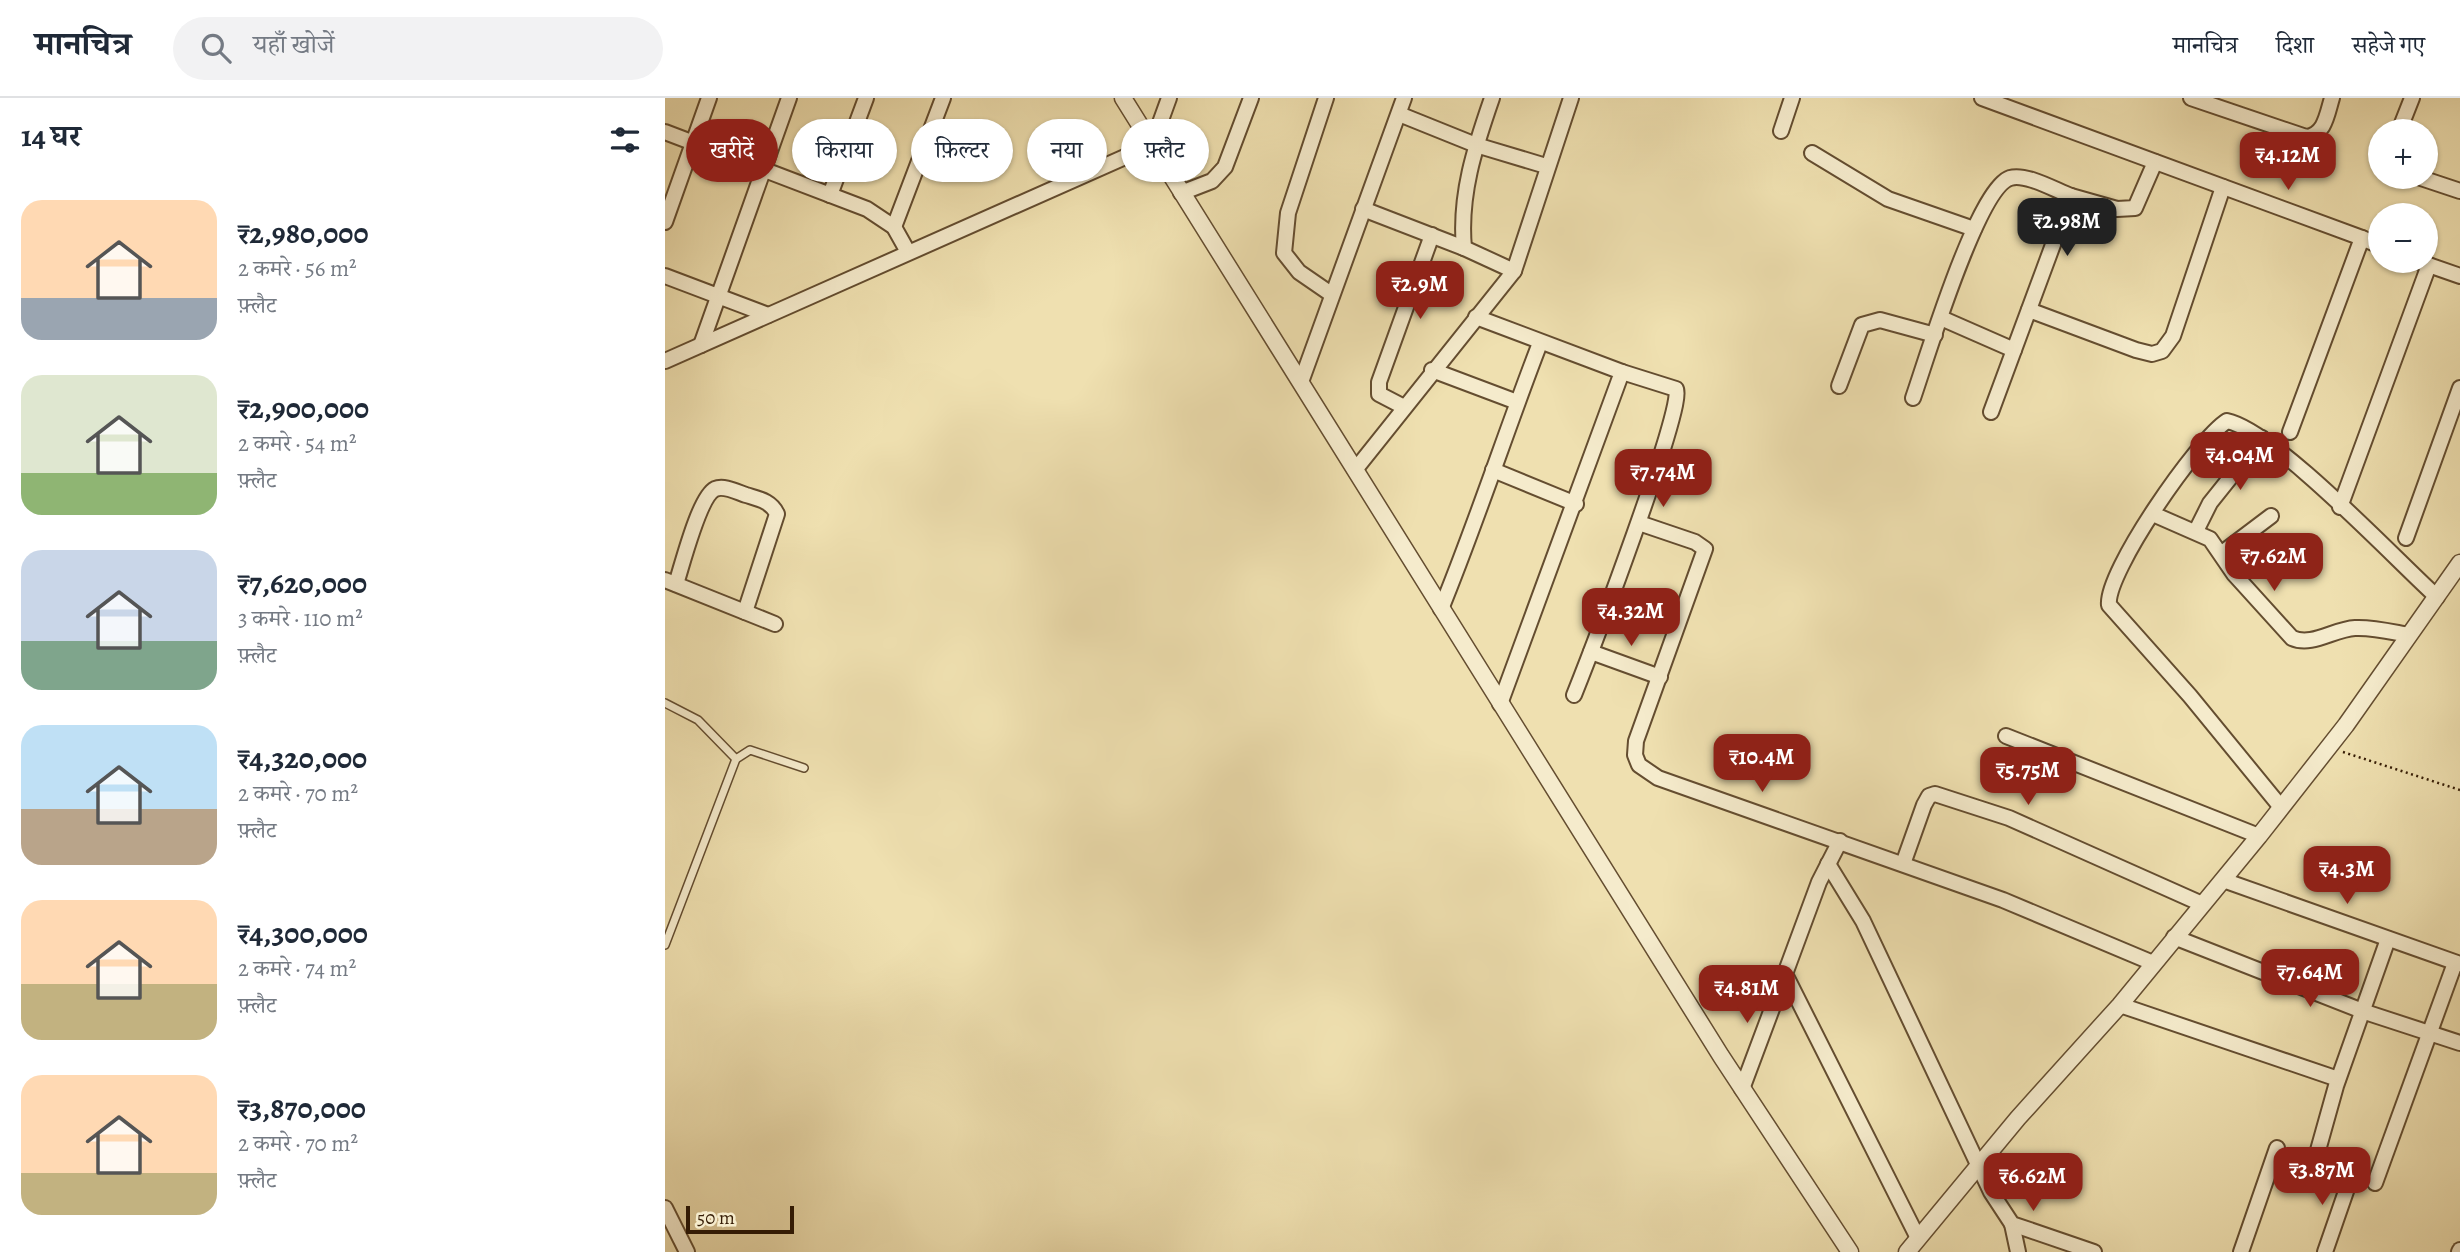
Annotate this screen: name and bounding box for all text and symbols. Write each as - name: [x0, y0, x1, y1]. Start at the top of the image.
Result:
- search box: [173, 17, 663, 80]
- text: मानचित्र: [35, 21, 131, 66]
- text: यहाँ खोजें: [253, 27, 334, 62]
- icon: search: [197, 29, 235, 67]
- text: मानचित्र: [2173, 29, 2238, 61]
- text: दिशा: [2276, 29, 2314, 61]
- text: सहेजे गए: [2352, 29, 2425, 61]
- text: 14 घर: [21, 116, 81, 156]
- chip: खरीदें: [686, 119, 778, 182]
- chip: किराया: [792, 119, 897, 182]
- chip: फ़िल्टर: [911, 119, 1013, 182]
- chip: नया: [1027, 119, 1107, 182]
- chip: फ़्लैट: [1121, 119, 1209, 182]
- map controls: [2368, 119, 2438, 273]
- button: +: [2368, 119, 2438, 189]
- icon: filters: [606, 121, 644, 159]
- pin: ₹4.12M: [2231, 132, 2345, 192]
- text: ₹4.12M: [2256, 139, 2320, 170]
- pin: ₹2.98M: [2010, 198, 2124, 258]
- button: −: [2368, 203, 2438, 273]
- text: ₹2.98M: [2033, 205, 2101, 236]
- text: ₹2,980,000: [238, 213, 369, 253]
- icon: home: [77, 228, 161, 312]
- text: 2 कमरे · 56 m²: [238, 253, 357, 284]
- pin: ₹2.9M: [1371, 262, 1469, 321]
- text: ₹2.9M: [1392, 268, 1448, 299]
- text: फ़्लैट: [238, 290, 276, 321]
- text: ₹2,900,000: [238, 388, 369, 428]
- icon: home: [77, 403, 161, 487]
- text: 2 कमरे · 54 m²: [238, 428, 356, 459]
- pin: ₹4.04M: [2183, 432, 2297, 492]
- text: ₹4.04M: [2206, 439, 2274, 470]
- pin: ₹7.74M: [1606, 450, 1720, 509]
- text: ₹7.74M: [1631, 456, 1695, 487]
- text: फ़्लैट: [238, 465, 276, 496]
- pin: ₹7.62M: [2217, 533, 2331, 593]
- text: ₹7.62M: [2241, 540, 2307, 571]
- text: ₹7,620,000: [238, 563, 367, 603]
- icon: home: [77, 578, 161, 662]
- pin: ₹4.32M: [1574, 588, 1688, 648]
- text: ₹4.32M: [1598, 595, 1664, 626]
- text: 3 कमरे · 110 m²: [238, 603, 363, 634]
- text: फ़्लैट: [238, 640, 276, 671]
- pin: ₹10.4M: [1705, 734, 1819, 794]
- text: ₹4,320,000: [238, 738, 367, 778]
- text: ₹10.4M: [1730, 741, 1794, 772]
- pin: ₹5.75M: [1971, 748, 2085, 807]
- icon: home: [77, 753, 161, 837]
- text: ₹5.75M: [1996, 754, 2060, 785]
- text: 2 कमरे · 70 m²: [238, 778, 358, 809]
- text: फ़्लैट: [238, 815, 276, 846]
- pin: ₹4.3M: [2298, 846, 2396, 906]
- text: ₹4.3M: [2320, 853, 2374, 884]
- text: ₹4,300,000: [238, 913, 368, 953]
- icon: home: [77, 928, 161, 1012]
- pin: ₹7.64M: [2253, 950, 2367, 1009]
- text: 2 कमरे · 74 m²: [238, 953, 356, 984]
- text: ₹7.64M: [2277, 956, 2343, 987]
- pin: ₹4.81M: [1690, 965, 1804, 1025]
- text: ₹4.81M: [1715, 972, 1779, 1003]
- text: फ़्लैट: [238, 990, 276, 1021]
- text: ₹3,870,000: [238, 1088, 366, 1128]
- icon: home: [77, 1103, 161, 1187]
- text: 2 कमरे · 70 m²: [238, 1128, 358, 1159]
- pin: ₹3.87M: [2265, 1148, 2379, 1207]
- pin: ₹6.62M: [1976, 1154, 2090, 1213]
- text: ₹3.87M: [2289, 1154, 2355, 1185]
- text: ₹6.62M: [2000, 1160, 2066, 1191]
- text: फ़्लैट: [238, 1165, 276, 1196]
- scale bar: [686, 1203, 795, 1235]
- text: 50 m: [697, 1205, 735, 1231]

